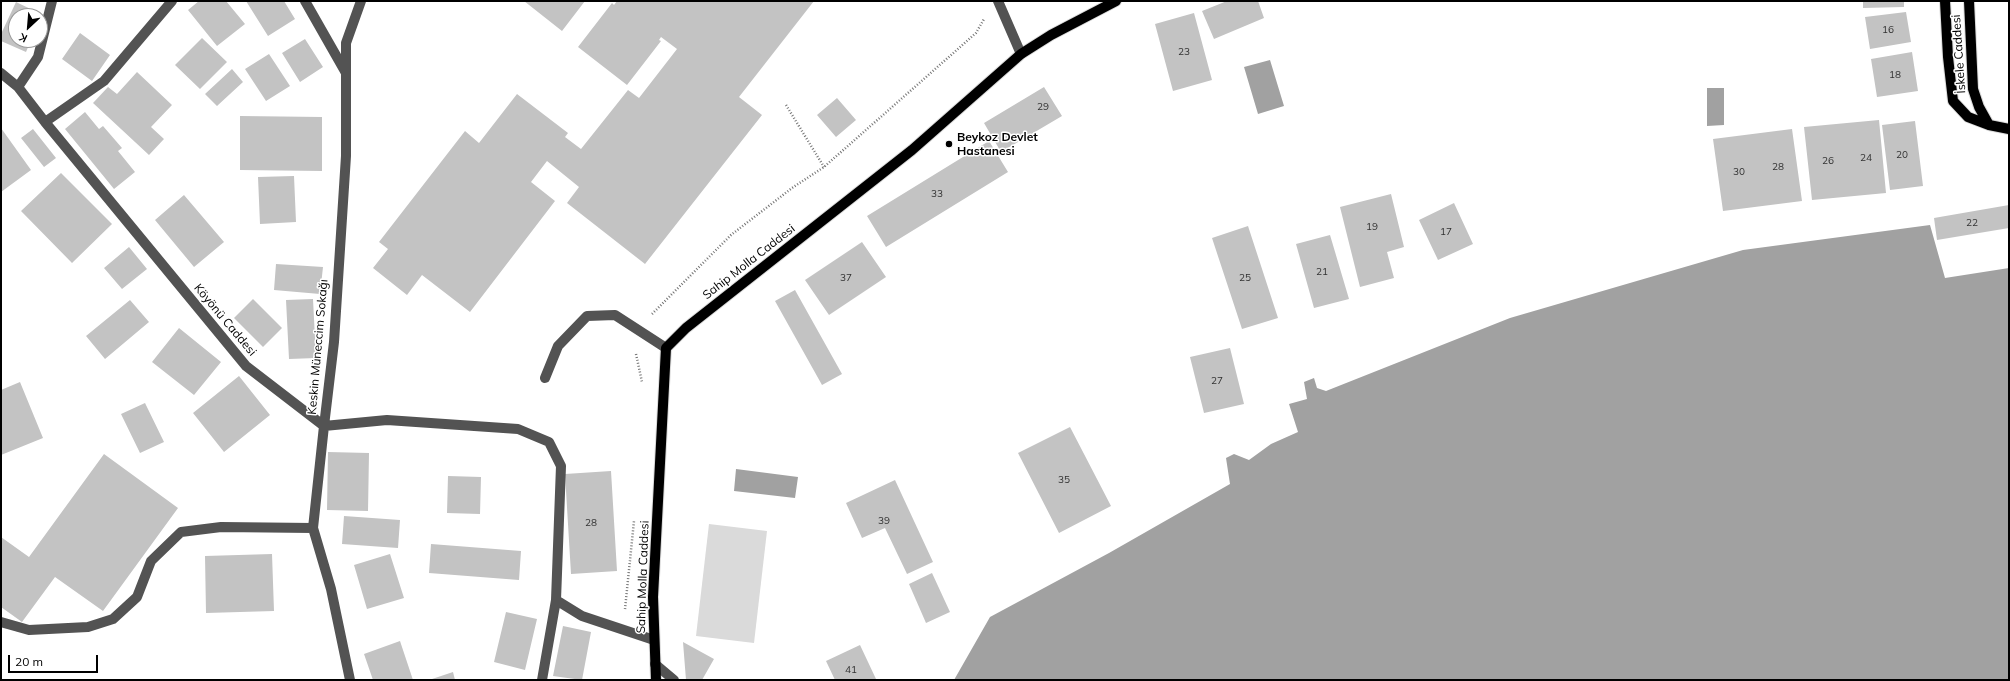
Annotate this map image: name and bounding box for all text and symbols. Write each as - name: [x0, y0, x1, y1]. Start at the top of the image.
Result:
- north arrow: [8, 8, 48, 48]
- street label: İskele Caddesi: [1949, 14, 1969, 94]
- house number: 16: [1882, 24, 1894, 36]
- text: K: [17, 30, 30, 46]
- house number: 23: [1178, 46, 1190, 58]
- house number: 18: [1889, 69, 1901, 81]
- house number: 29: [1037, 101, 1049, 113]
- place label: Beykoz Devlet Hastanesi: [957, 130, 1038, 158]
- marker: Beykoz Devlet Hastanesi: [944, 139, 954, 149]
- house number: 20: [1896, 149, 1908, 161]
- house number: 24: [1860, 152, 1872, 164]
- house number: 26: [1822, 155, 1834, 167]
- house number: 28: [1772, 161, 1784, 173]
- house number: 30: [1733, 166, 1745, 178]
- house number: 33: [931, 188, 943, 200]
- house number: 22: [1966, 217, 1978, 229]
- house number: 19: [1366, 221, 1378, 233]
- street label: Sahip Molla Caddesi: [700, 222, 798, 302]
- house number: 17: [1440, 226, 1452, 238]
- house number: 21: [1316, 266, 1328, 278]
- house number: 37: [840, 272, 852, 284]
- house number: 25: [1239, 272, 1251, 284]
- street label: Keskin Müneccim Sokağı: [305, 279, 331, 415]
- street label: Köyönü Caddesi: [191, 281, 259, 359]
- house number: 27: [1211, 375, 1223, 387]
- house number: 35: [1058, 474, 1070, 486]
- house number: 39: [878, 515, 890, 527]
- house number: 28: [585, 517, 597, 529]
- street label: Sahip Molla Caddesi: [634, 520, 652, 634]
- scale bar: [10, 647, 100, 673]
- text: 20 m: [15, 654, 43, 669]
- house number: 41: [845, 664, 857, 676]

